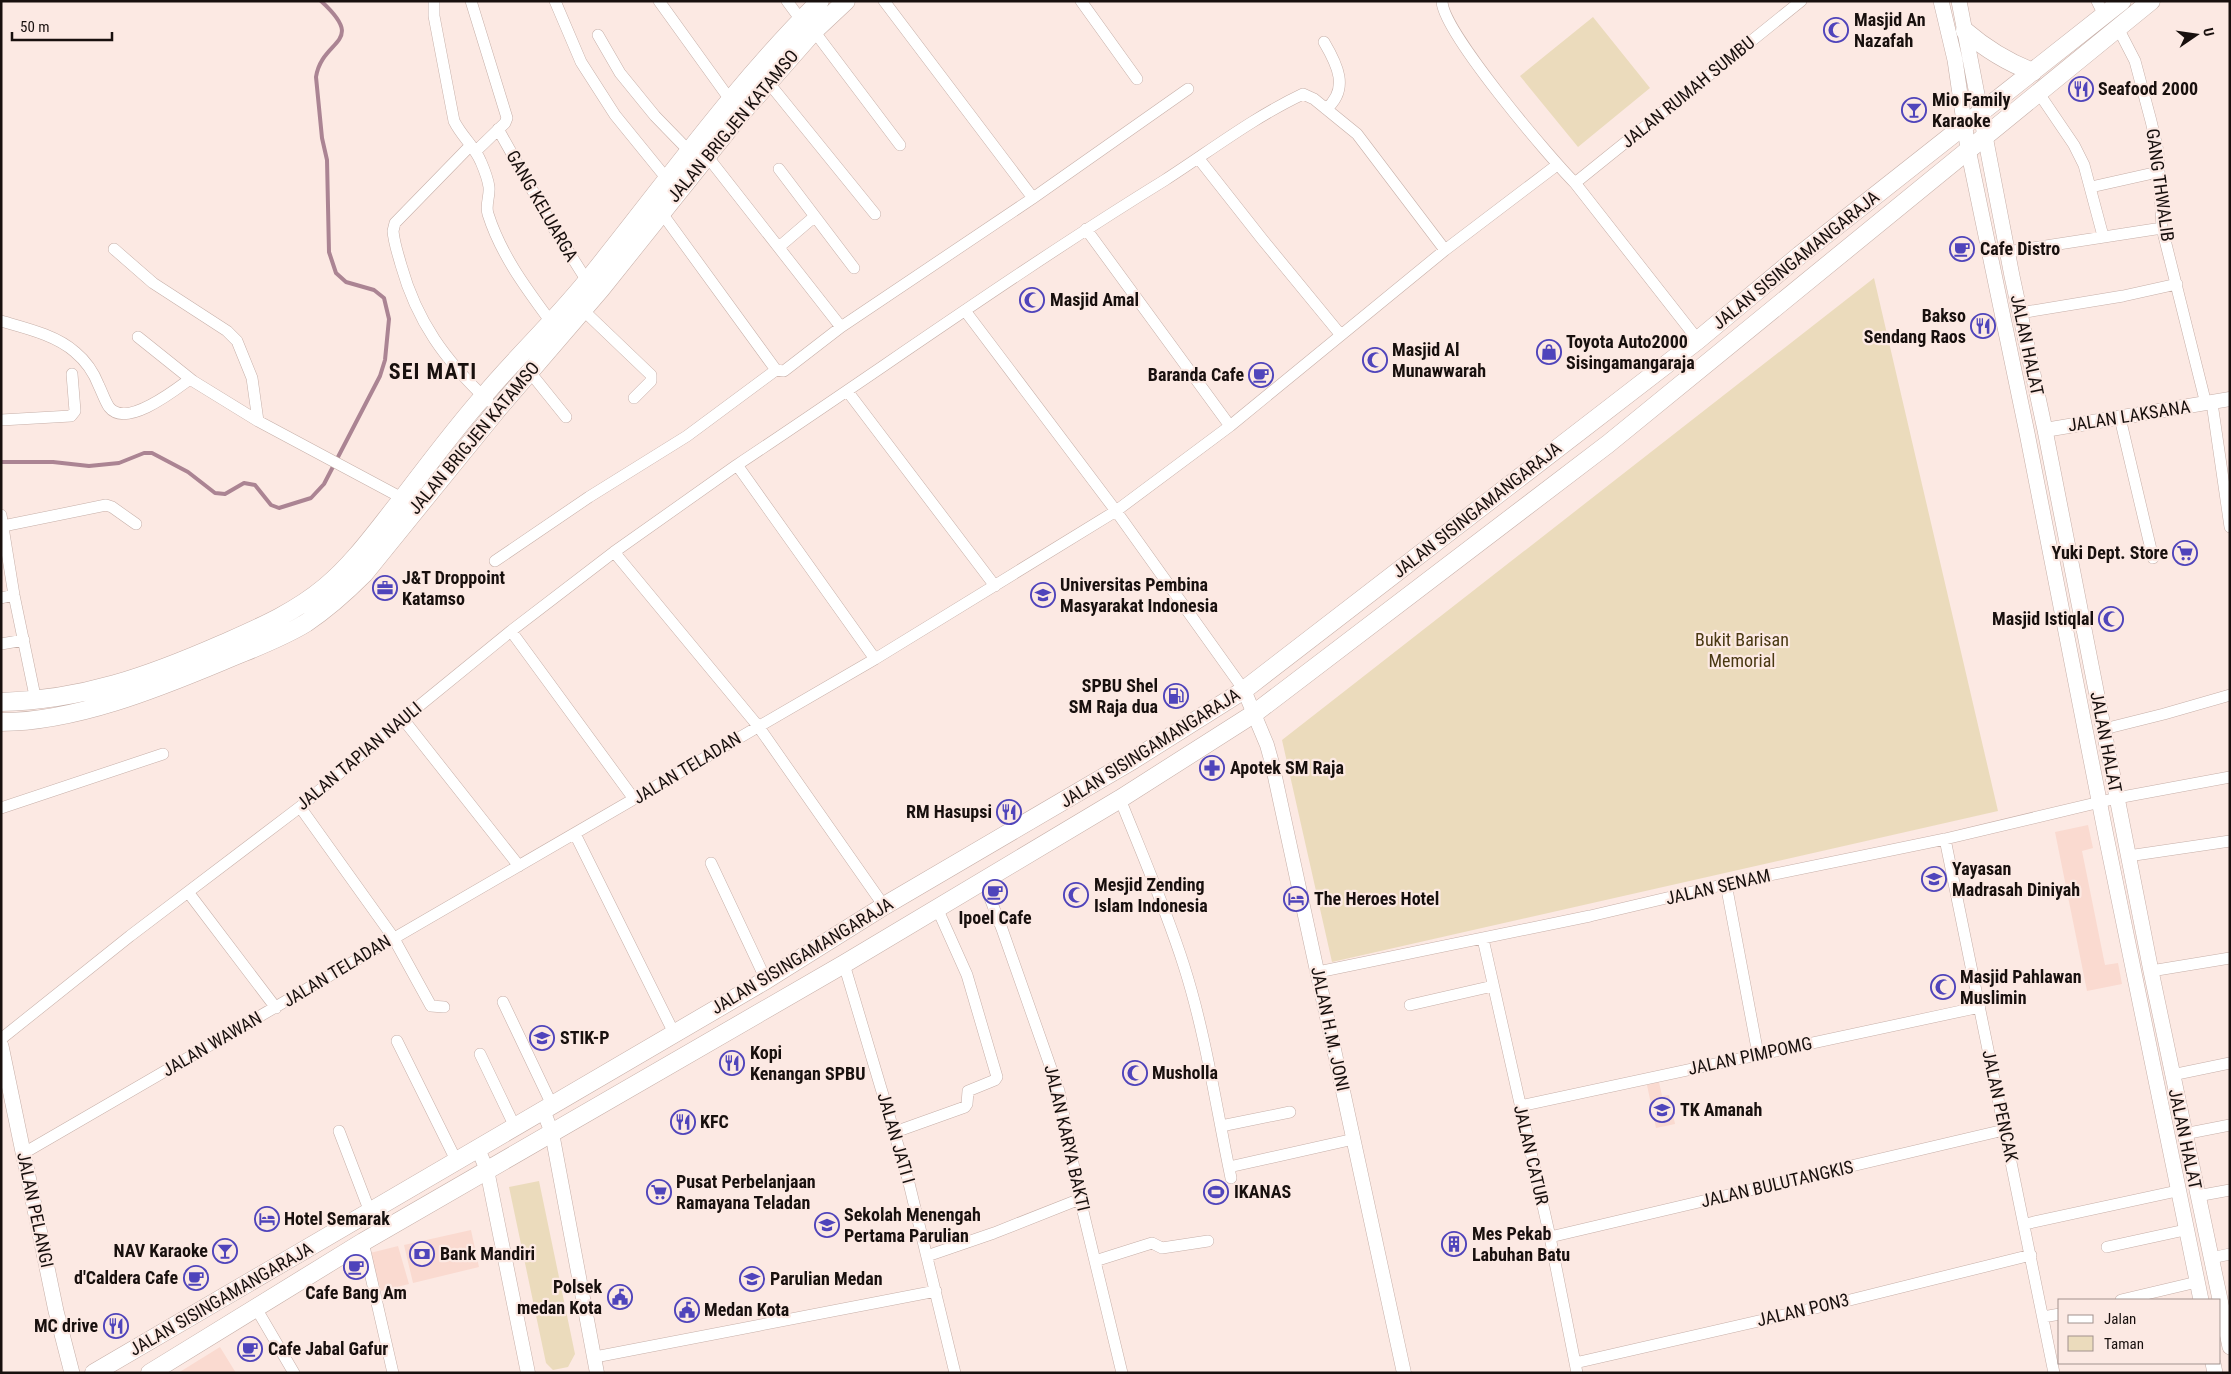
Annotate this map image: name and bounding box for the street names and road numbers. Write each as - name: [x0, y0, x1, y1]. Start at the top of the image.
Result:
- street label: JALAN RUMAH SUMBU: [1617, 31, 1759, 152]
- street label: JALAN BRIGJEN KATAMSO: [663, 45, 803, 206]
- street label: GANG THWALIB: [2142, 127, 2179, 243]
- street label: GANG KELUARGA: [502, 147, 583, 266]
- street label: JALAN SISINGAMANGARAJA: [1708, 186, 1884, 333]
- street label: JALAN HALAT: [2007, 293, 2048, 397]
- street label: JALAN BRIGJEN KATAMSO: [404, 357, 544, 518]
- street label: JALAN LAKSANA: [2066, 395, 2192, 436]
- street label: JALAN SISINGAMANGARAJA: [1388, 437, 1566, 582]
- street label: JALAN SISINGAMANGARAJA: [1056, 683, 1244, 812]
- street label: JALAN HALAT: [2086, 690, 2127, 794]
- street label: JALAN TAPIAN NAULI: [292, 697, 426, 814]
- street label: JALAN TELADAN: [629, 727, 744, 808]
- street label: JALAN SENAM: [1663, 864, 1772, 909]
- street label: JALAN SISINGAMANGARAJA: [707, 893, 897, 1018]
- street label: JALAN TELADAN: [279, 930, 394, 1011]
- street label: JALAN H.M. JONI: [1307, 965, 1354, 1093]
- street label: JALAN WAWAN: [158, 1007, 265, 1080]
- street label: JALAN PIMPOMG: [1686, 1032, 1814, 1079]
- street label: JALAN PENCAK: [1978, 1048, 2023, 1164]
- street label: JALAN KARYA BAKTI: [1040, 1063, 1095, 1213]
- street label: JALAN HALAT: [2165, 1087, 2206, 1191]
- street label: JALAN JATI I: [873, 1090, 919, 1186]
- street label: JALAN CATUR: [1510, 1103, 1553, 1207]
- street label: JALAN PELANGI: [13, 1150, 58, 1270]
- street label: JALAN BULUTANGKIS: [1699, 1156, 1855, 1211]
- street label: JALAN SISINGAMANGARAJA: [125, 1237, 317, 1360]
- street label: JALAN PON3: [1755, 1289, 1851, 1330]

